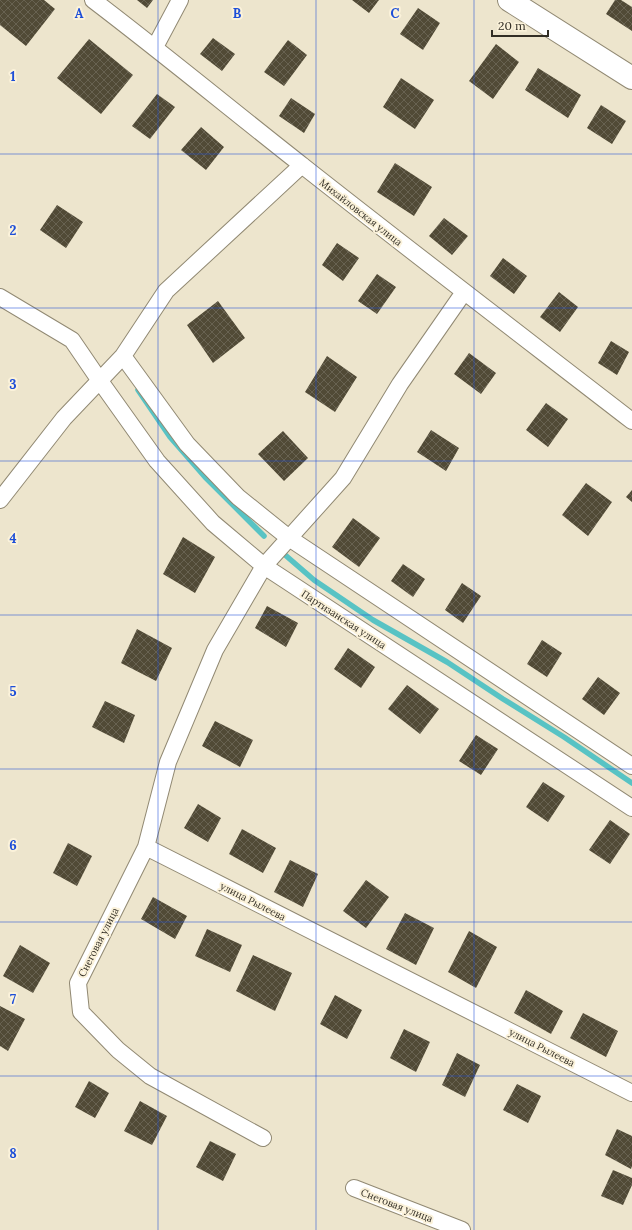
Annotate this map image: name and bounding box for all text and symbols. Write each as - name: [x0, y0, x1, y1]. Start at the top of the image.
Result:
- text: A: [75, 5, 84, 22]
- text: B: [233, 5, 242, 22]
- text: C: [391, 5, 400, 22]
- scale bar: [492, 12, 548, 38]
- text: 20 m: [498, 18, 526, 33]
- text: 1: [10, 68, 16, 85]
- street label: Михайловская улица: [317, 176, 405, 249]
- text: 2: [10, 222, 17, 239]
- text: 3: [9, 376, 17, 393]
- text: 4: [9, 530, 17, 547]
- street label: Партизанская улица: [299, 587, 389, 652]
- text: 5: [9, 683, 17, 700]
- text: 6: [9, 837, 17, 854]
- street label: улица Рылеева: [218, 879, 288, 924]
- street label: Снеговая улица: [75, 905, 122, 979]
- text: 7: [10, 991, 16, 1008]
- street label: улица Рылеева: [507, 1025, 577, 1070]
- text: 8: [9, 1145, 17, 1162]
- street label: Снеговая улица: [359, 1186, 435, 1225]

